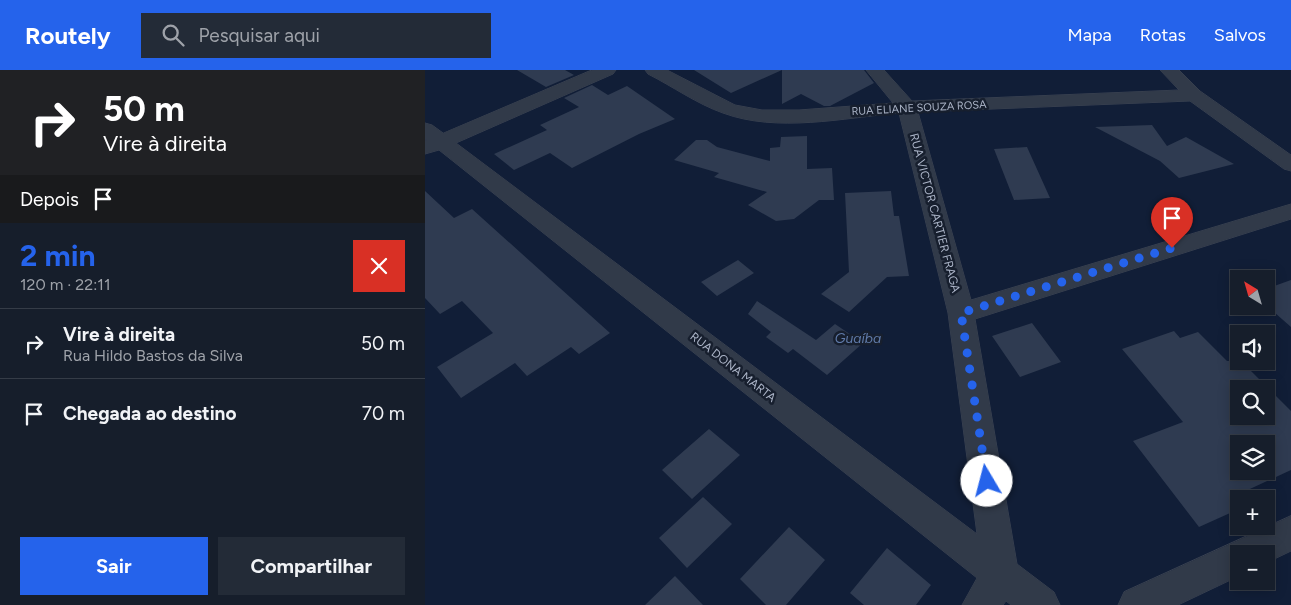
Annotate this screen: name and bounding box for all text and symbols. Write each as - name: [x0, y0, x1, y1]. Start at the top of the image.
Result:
- search box: [141, 13, 491, 58]
- text: Routely: [25, 21, 111, 50]
- icon: search: [159, 21, 187, 49]
- text: Pesquisar aqui: [199, 24, 320, 47]
- text: Mapa: [1068, 24, 1112, 46]
- text: Rotas: [1140, 24, 1186, 46]
- text: Salvos: [1214, 24, 1266, 46]
- text: 50 m: [103, 88, 185, 130]
- icon: right: [20, 90, 85, 155]
- street label: RUA ELIANE SOUZA ROSA: [851, 98, 987, 118]
- text: Vire à direita: [103, 130, 227, 157]
- street label: RUA VICTOR CARTIER FRAGA: [907, 132, 963, 294]
- icon: arrive: [89, 185, 117, 213]
- text: Depois: [20, 188, 79, 211]
- pin: [1151, 197, 1193, 248]
- icon: arrive: [1158, 204, 1186, 232]
- text: 2 min: [20, 237, 96, 274]
- button: close: [353, 240, 405, 292]
- north arrow: [1230, 270, 1275, 315]
- map controls: [1230, 270, 1275, 590]
- text: 120 m · 22:11: [20, 275, 111, 294]
- text: Vire à direita: [63, 323, 175, 346]
- button: sound: [1230, 325, 1275, 370]
- street label: RUA DONA MARTA: [687, 329, 779, 405]
- icon: right: [20, 330, 48, 358]
- water label: Guaíba: [835, 330, 881, 347]
- text: 50 m: [361, 332, 405, 355]
- text: Rua Hildo Bastos da Silva: [63, 346, 243, 365]
- button: search: [1230, 380, 1275, 425]
- icon: arrive: [20, 400, 48, 428]
- text: Chegada ao destino: [63, 402, 236, 425]
- text: 70 m: [362, 402, 405, 425]
- button: layers: [1230, 435, 1275, 480]
- position arrow: [960, 454, 1012, 506]
- button: +: [1230, 490, 1275, 535]
- button: Sair: [20, 537, 208, 595]
- button: Compartilhar: [218, 537, 405, 595]
- button: −: [1230, 545, 1275, 590]

